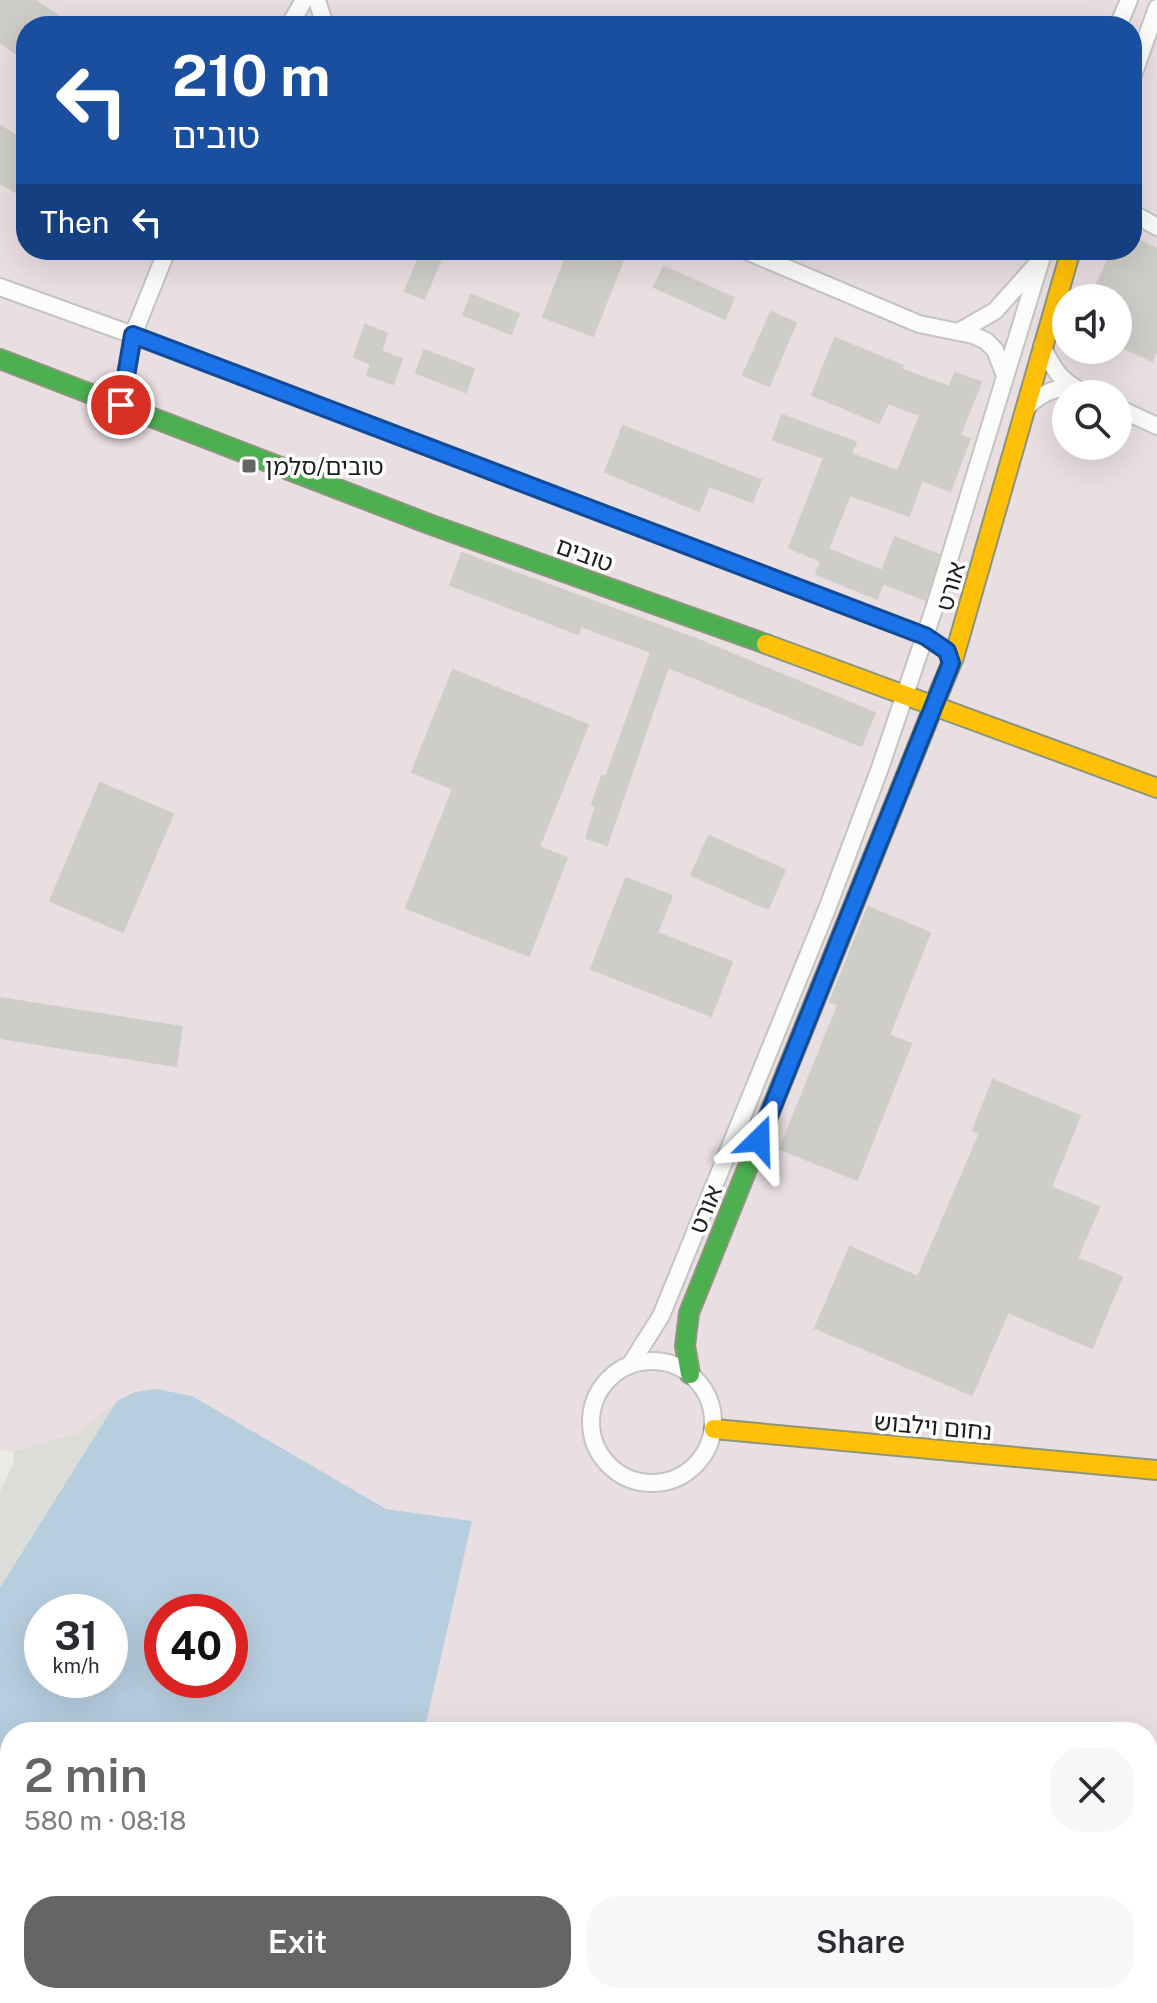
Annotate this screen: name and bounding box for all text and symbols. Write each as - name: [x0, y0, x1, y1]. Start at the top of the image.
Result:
- text: 210 m: [172, 43, 330, 109]
- icon: left: [40, 48, 144, 152]
- text: טובים: [172, 114, 260, 156]
- icon: left: [125, 200, 169, 244]
- text: Then: [40, 204, 109, 240]
- map controls: [1052, 284, 1132, 460]
- button: sound: [1052, 284, 1132, 364]
- pin: [87, 371, 155, 439]
- button: search: [1052, 380, 1132, 460]
- icon: arrive: [99, 383, 143, 427]
- place label: טובים/סלמן: [265, 452, 384, 480]
- marker: טובים/סלמן: [240, 457, 258, 475]
- street label: טובים: [553, 531, 617, 577]
- street label: אורט: [930, 558, 970, 614]
- position arrow: [717, 1098, 801, 1182]
- street label: אורט: [683, 1181, 727, 1237]
- street label: נחום וילבוש: [873, 1407, 993, 1445]
- speed limit sign: 40: [144, 1594, 248, 1698]
- text: 31: [54, 1612, 98, 1659]
- text: km/h: [52, 1654, 100, 1678]
- text: 2 min: [24, 1746, 148, 1803]
- button: close: [1050, 1748, 1134, 1832]
- text: 580 m · 08:18: [24, 1805, 186, 1836]
- button: Exit: [24, 1896, 571, 1988]
- button: Share: [587, 1896, 1134, 1988]

